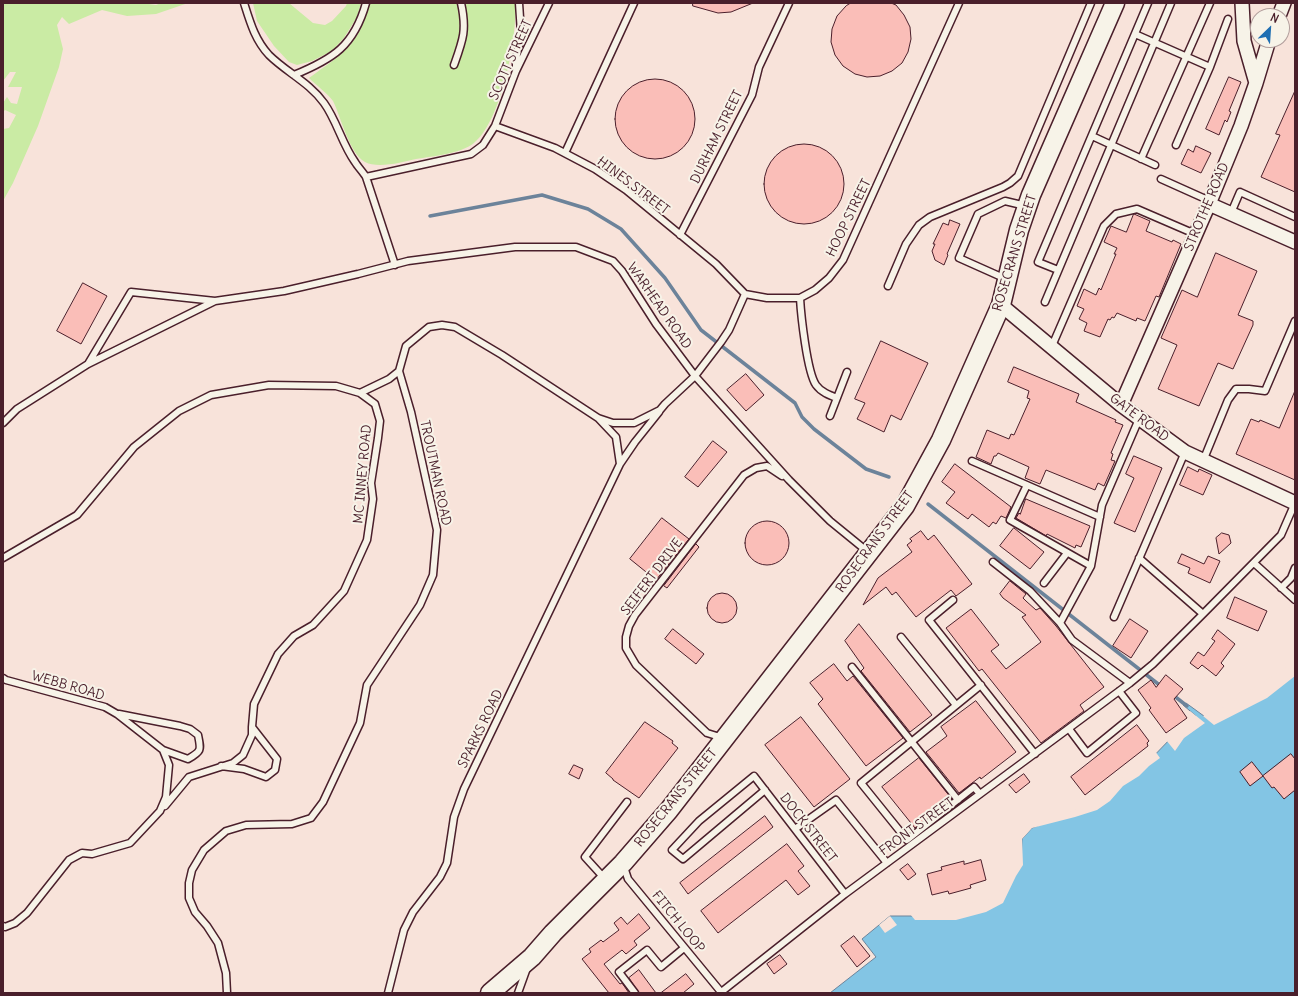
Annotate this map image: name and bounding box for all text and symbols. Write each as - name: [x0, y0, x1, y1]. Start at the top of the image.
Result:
- north arrow: [1250, 8, 1290, 48]
- text: N: [1268, 10, 1281, 26]
- street label: SCOTT STREET: [486, 17, 536, 103]
- street label: DURHAM STREET: [688, 88, 746, 186]
- street label: HINES STREET: [594, 154, 672, 218]
- street label: STROTHE ROAD: [1181, 160, 1233, 254]
- street label: HOOP STREET: [823, 177, 875, 259]
- street label: ROSECRANS STREET: [990, 193, 1040, 313]
- street label: WARHEAD ROAD: [623, 260, 695, 352]
- street label: GATE ROAD: [1106, 391, 1172, 445]
- street label: TROUTMAN ROAD: [416, 419, 454, 527]
- street label: MC INNEY ROAD: [351, 424, 375, 524]
- street label: ROSECRANS STREET: [833, 488, 917, 596]
- street label: SEIFERT DRIVE: [618, 535, 686, 619]
- street label: WEBB ROAD: [30, 668, 106, 704]
- street label: SPARKS ROAD: [455, 687, 507, 771]
- street label: ROSECRANS STREET: [632, 746, 720, 850]
- street label: DOCK STREET: [776, 790, 840, 866]
- street label: FRONT STREET: [876, 795, 958, 859]
- street label: FITCH LOOP: [648, 888, 708, 956]

